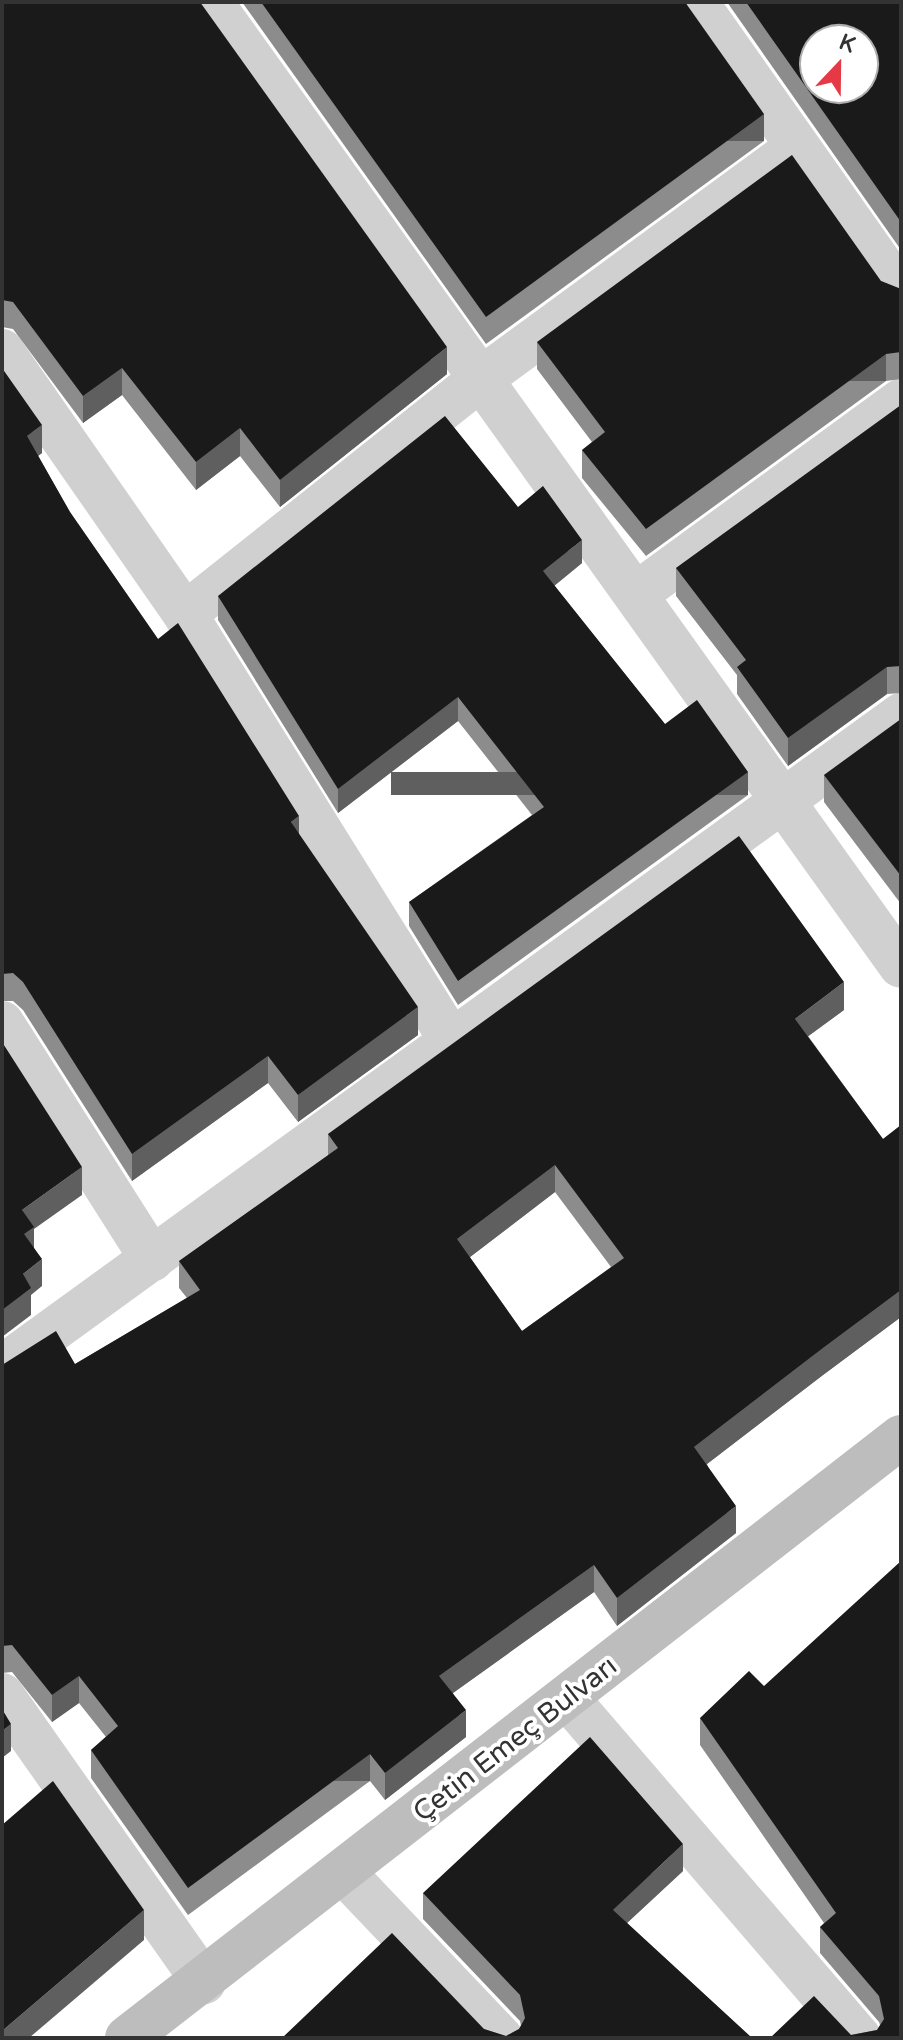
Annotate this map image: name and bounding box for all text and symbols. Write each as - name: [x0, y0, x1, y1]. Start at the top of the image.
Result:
- north arrow: [799, 24, 879, 104]
- text: K: [836, 29, 859, 58]
- street label: Çetin Emeç Bulvarı: [406, 1649, 624, 1829]

